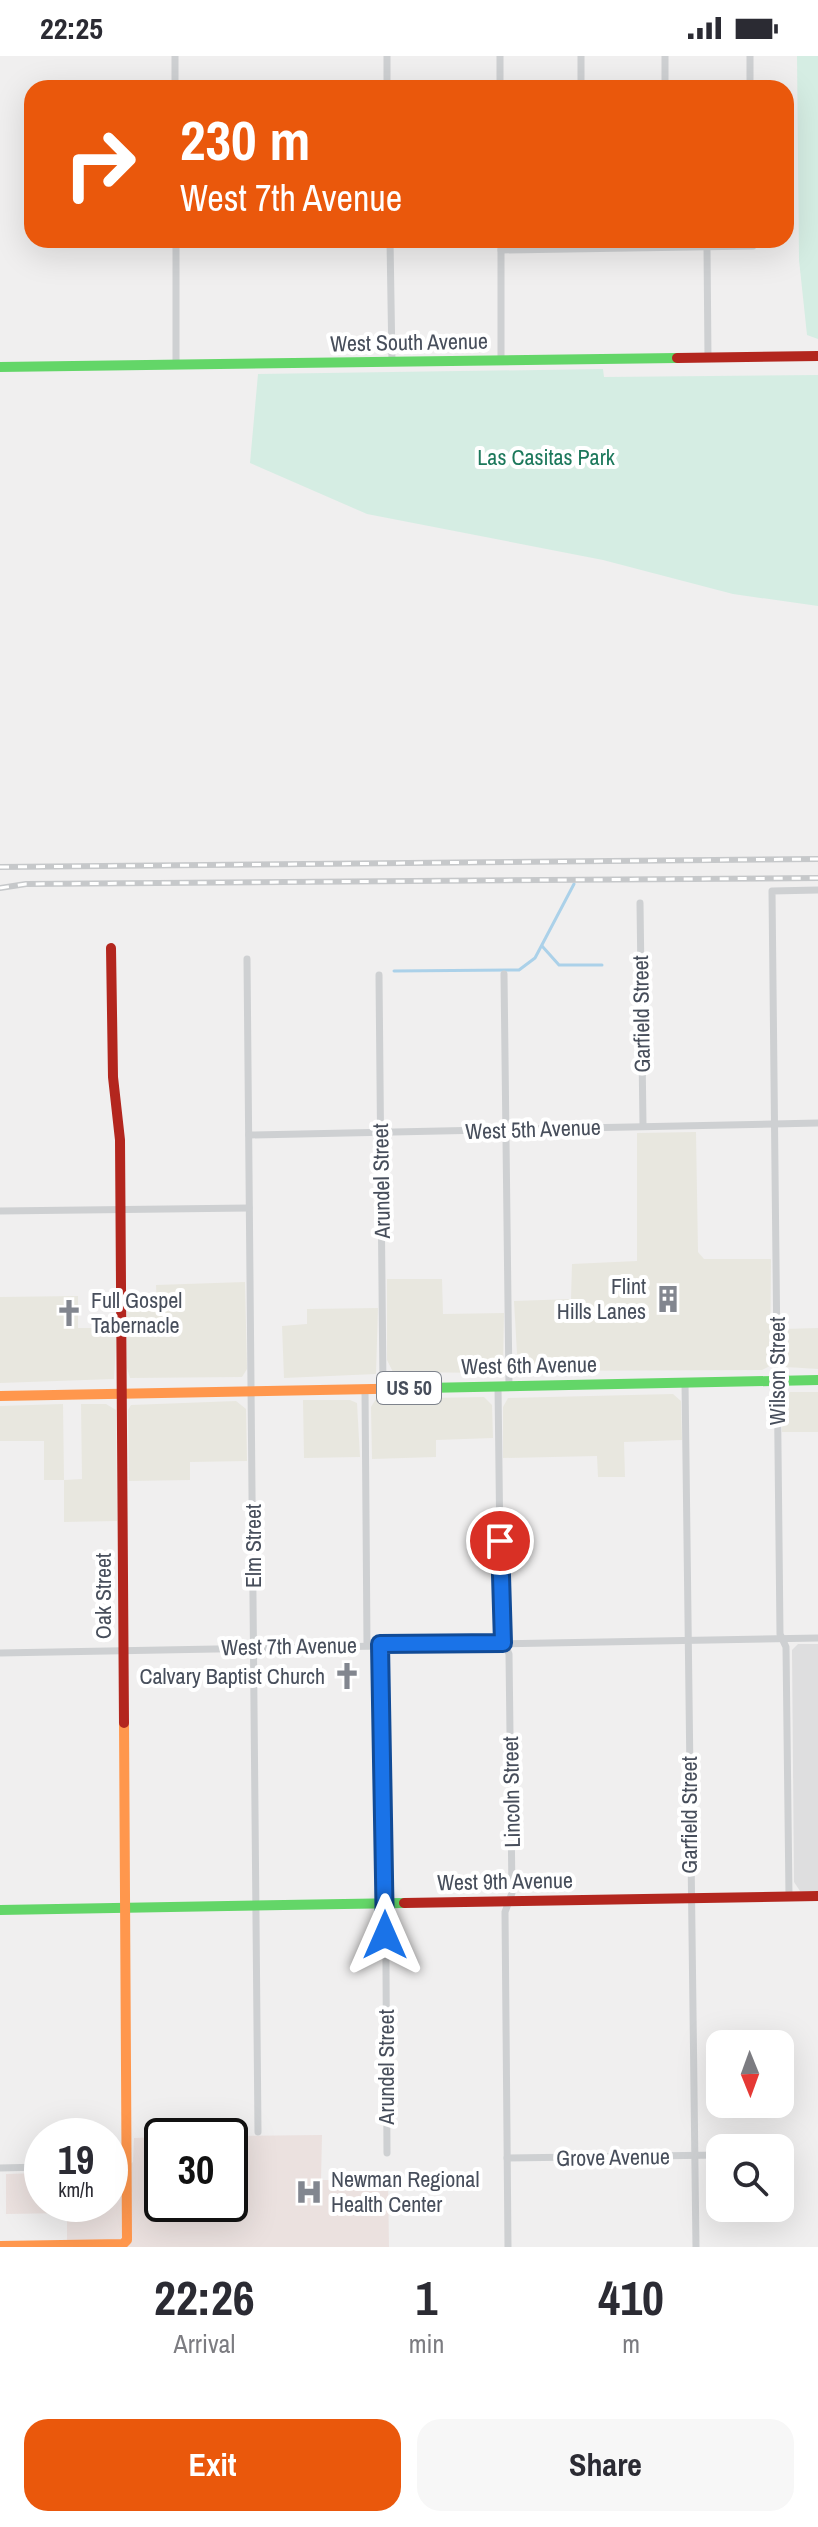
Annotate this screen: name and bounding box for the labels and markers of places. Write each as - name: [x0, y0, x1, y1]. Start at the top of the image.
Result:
- place label: Flint Hills Lanes: [557, 1271, 646, 1326]
- building icon: Flint Hills Lanes: [653, 1284, 683, 1314]
- place label: Full Gospel Tabernacle: [91, 1285, 182, 1340]
- church icon: Full Gospel Tabernacle: [54, 1298, 84, 1328]
- pin: [466, 1507, 534, 1575]
- place label: Calvary Baptist Church: [140, 1661, 325, 1691]
- church icon: Calvary Baptist Church: [332, 1661, 362, 1691]
- place label: Newman Regional Health Center: [331, 2164, 479, 2219]
- hospital icon: Newman Regional Health Center: [294, 2177, 324, 2207]

